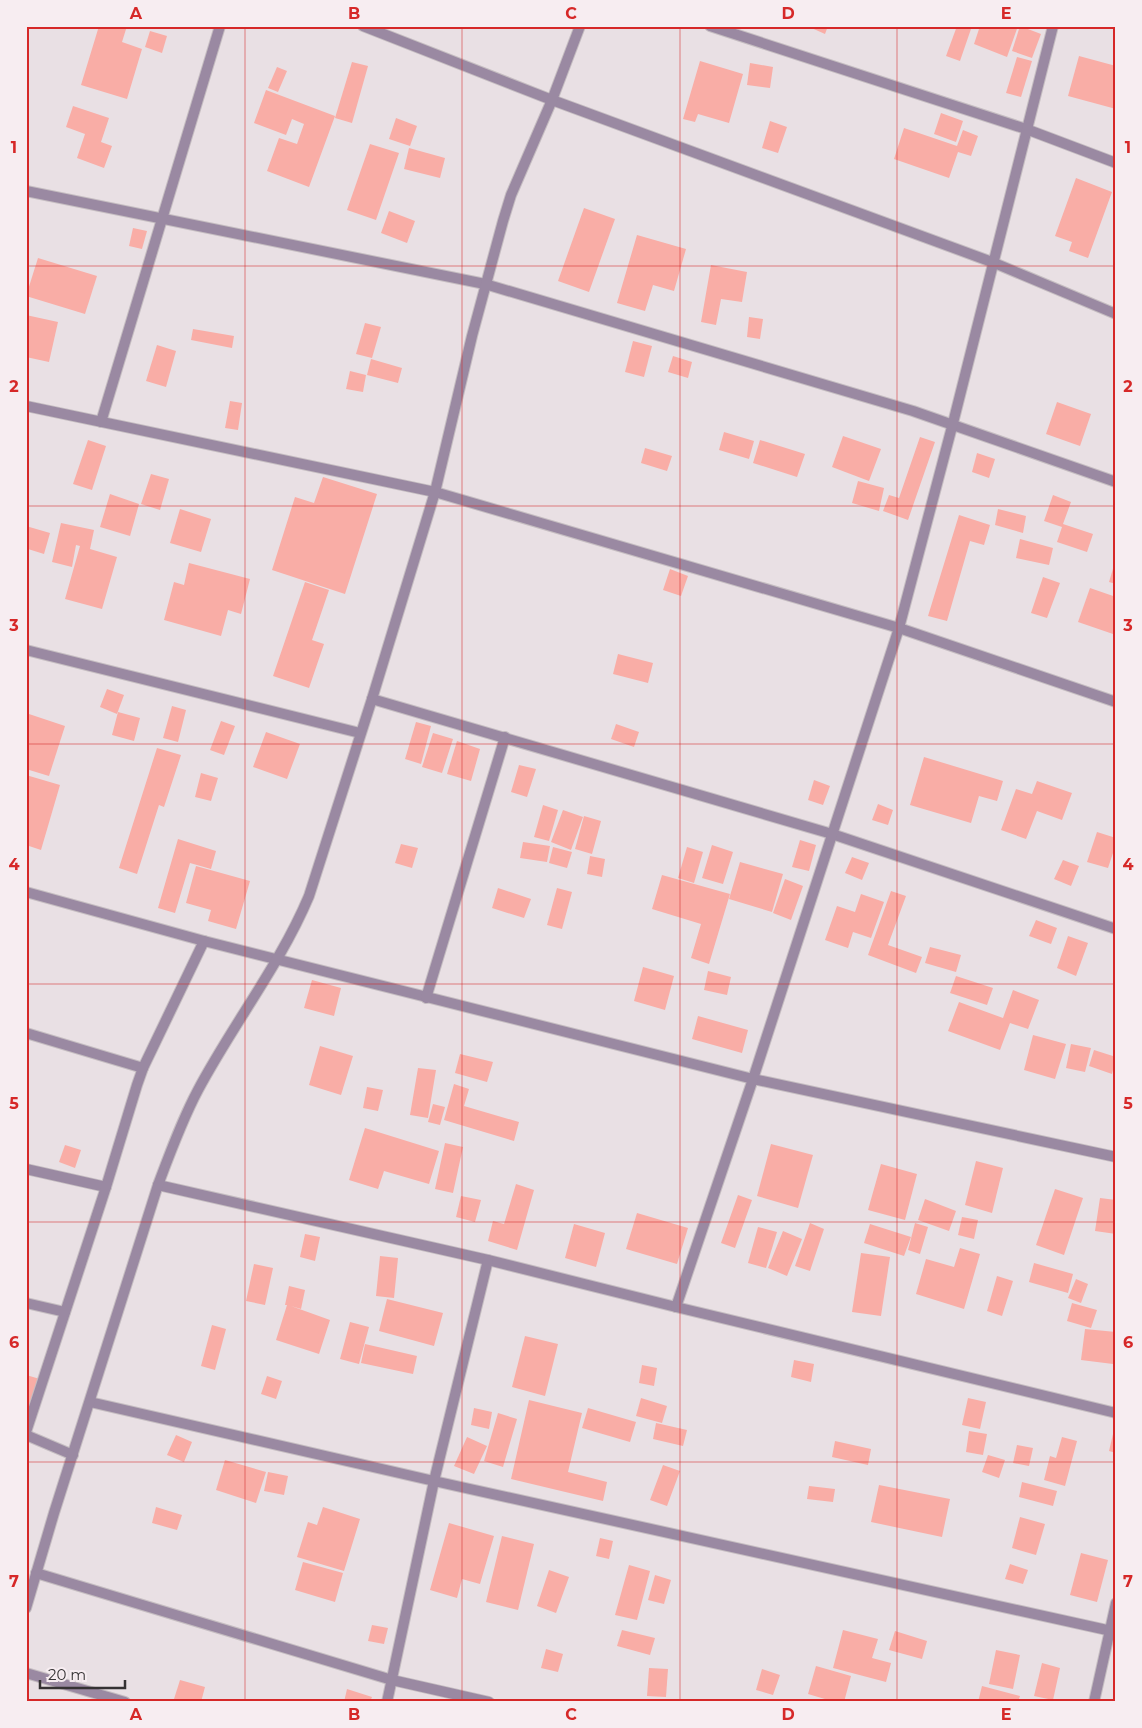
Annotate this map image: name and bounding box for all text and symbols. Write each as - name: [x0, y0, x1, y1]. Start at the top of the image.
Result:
- text: A: [129, 4, 143, 23]
- text: B: [348, 4, 360, 23]
- text: C: [565, 4, 577, 23]
- text: D: [781, 4, 795, 23]
- text: E: [1001, 4, 1011, 23]
- text: 1: [11, 138, 17, 157]
- text: 1: [1125, 138, 1131, 157]
- text: 2: [9, 377, 19, 396]
- text: 2: [1123, 377, 1133, 396]
- text: 3: [8, 616, 19, 635]
- text: 3: [1122, 616, 1133, 635]
- text: 4: [8, 855, 20, 874]
- text: 4: [1122, 855, 1134, 874]
- text: 5: [9, 1094, 19, 1113]
- text: 5: [1123, 1094, 1133, 1113]
- text: 6: [9, 1333, 19, 1352]
- text: 6: [1123, 1333, 1133, 1352]
- text: 7: [9, 1572, 19, 1591]
- text: 7: [1123, 1572, 1133, 1591]
- scale bar: [40, 1658, 125, 1690]
- text: 20 m: [48, 1665, 86, 1684]
- text: A: [129, 1705, 143, 1724]
- text: B: [348, 1705, 360, 1724]
- text: C: [565, 1705, 577, 1724]
- text: D: [781, 1705, 795, 1724]
- text: E: [1001, 1705, 1011, 1724]

